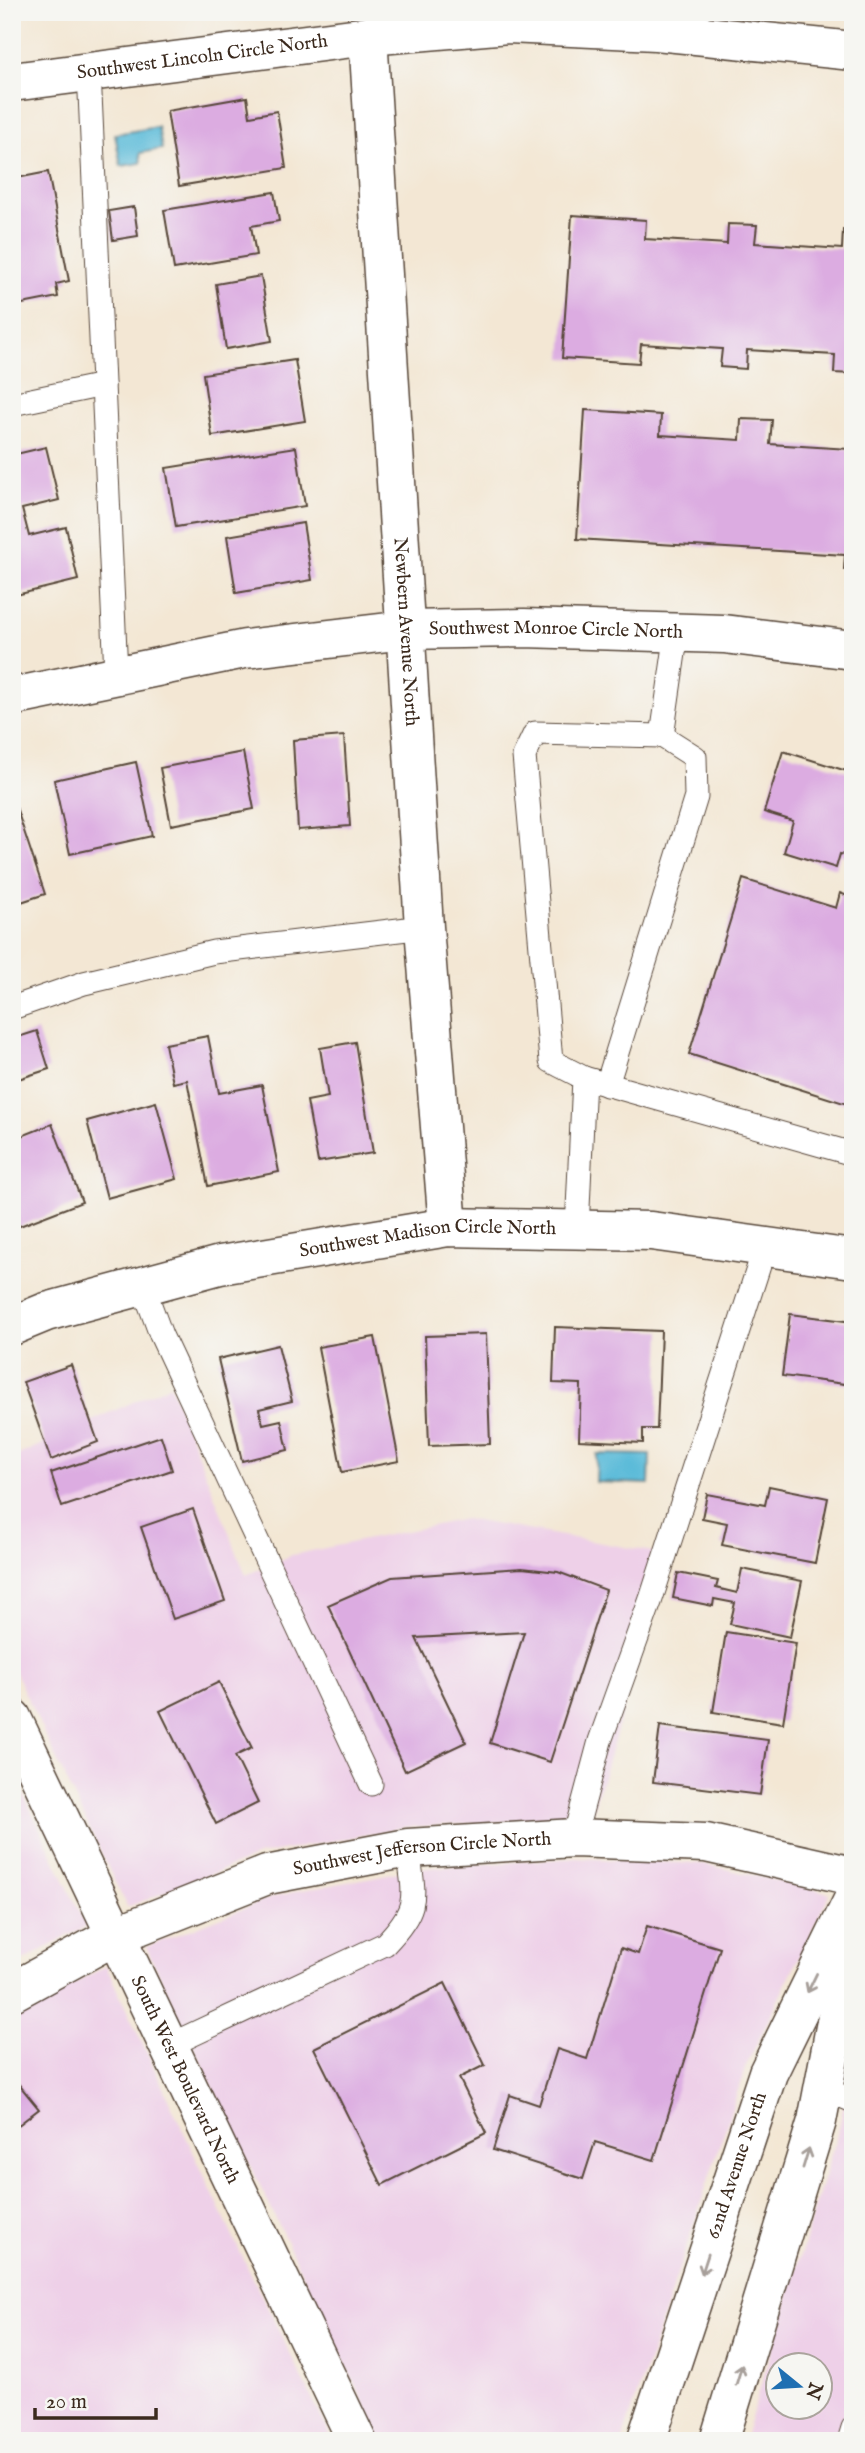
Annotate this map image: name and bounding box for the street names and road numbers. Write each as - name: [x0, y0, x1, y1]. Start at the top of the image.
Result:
- street label: Southwest Lincoln Circle North: [76, 29, 329, 85]
- street label: Newbern Avenue North: [388, 537, 423, 727]
- street label: Southwest Monroe Circle North: [429, 616, 683, 645]
- street label: Southwest Madison Circle North: [298, 1215, 556, 1264]
- street label: Southwest Jefferson Circle North: [291, 1827, 552, 1882]
- street label: South West Boulevard North: [125, 1972, 245, 2188]
- street label: 62nd Avenue North: [702, 2089, 773, 2242]

